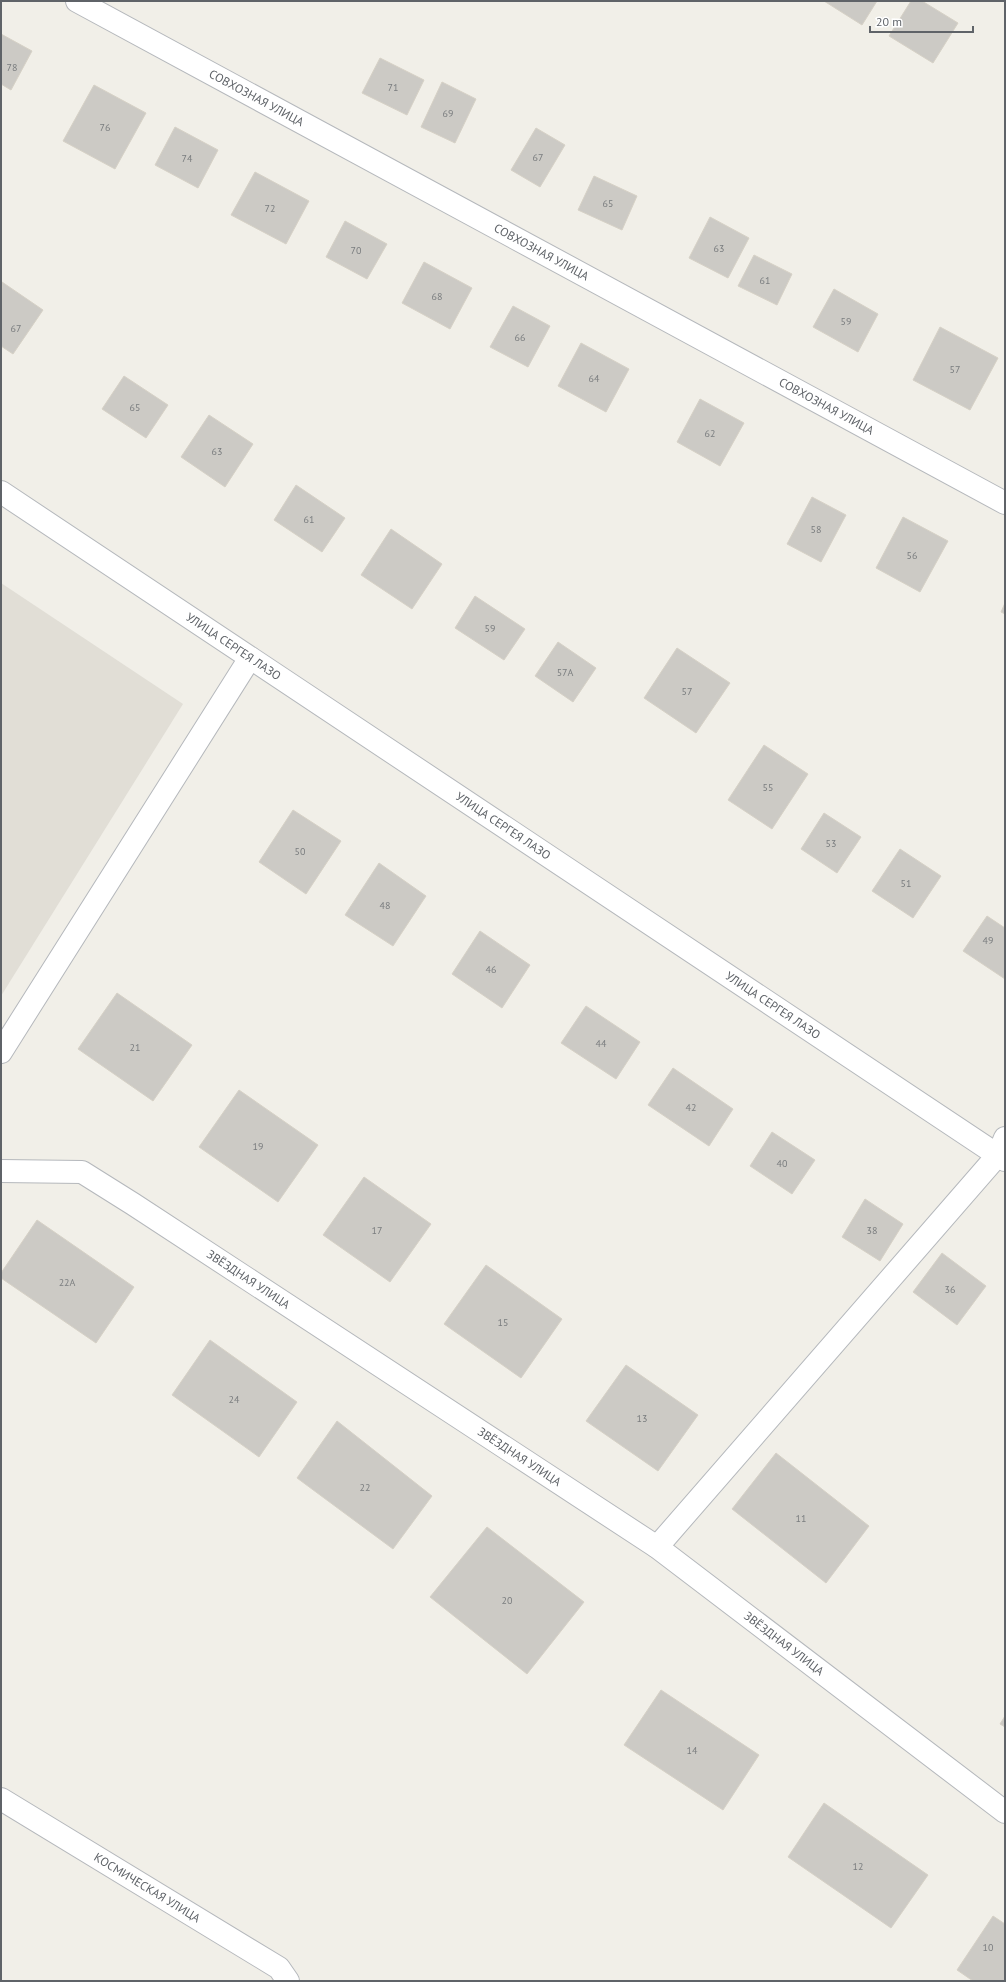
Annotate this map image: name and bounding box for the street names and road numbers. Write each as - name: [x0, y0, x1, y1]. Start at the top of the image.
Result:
- street label: СОВХОЗНАЯ УЛИЦА: [207, 66, 307, 129]
- street label: СОВХОЗНАЯ УЛИЦА: [492, 220, 592, 284]
- street label: СОВХОЗНАЯ УЛИЦА: [777, 374, 877, 438]
- street label: УЛИЦА СЕРГЕЯ ЛАЗО: [183, 609, 284, 683]
- street label: УЛИЦА СЕРГЕЯ ЛАЗО: [453, 789, 554, 863]
- street label: УЛИЦА СЕРГЕЯ ЛАЗО: [723, 968, 823, 1042]
- street label: ЗВЁЗДНАЯ УЛИЦА: [204, 1246, 293, 1312]
- street label: ЗВЁЗДНАЯ УЛИЦА: [475, 1424, 564, 1489]
- street label: ЗВЁЗДНАЯ УЛИЦА: [741, 1608, 827, 1678]
- street label: КОСМИЧЕСКАЯ УЛИЦА: [91, 1849, 203, 1925]

